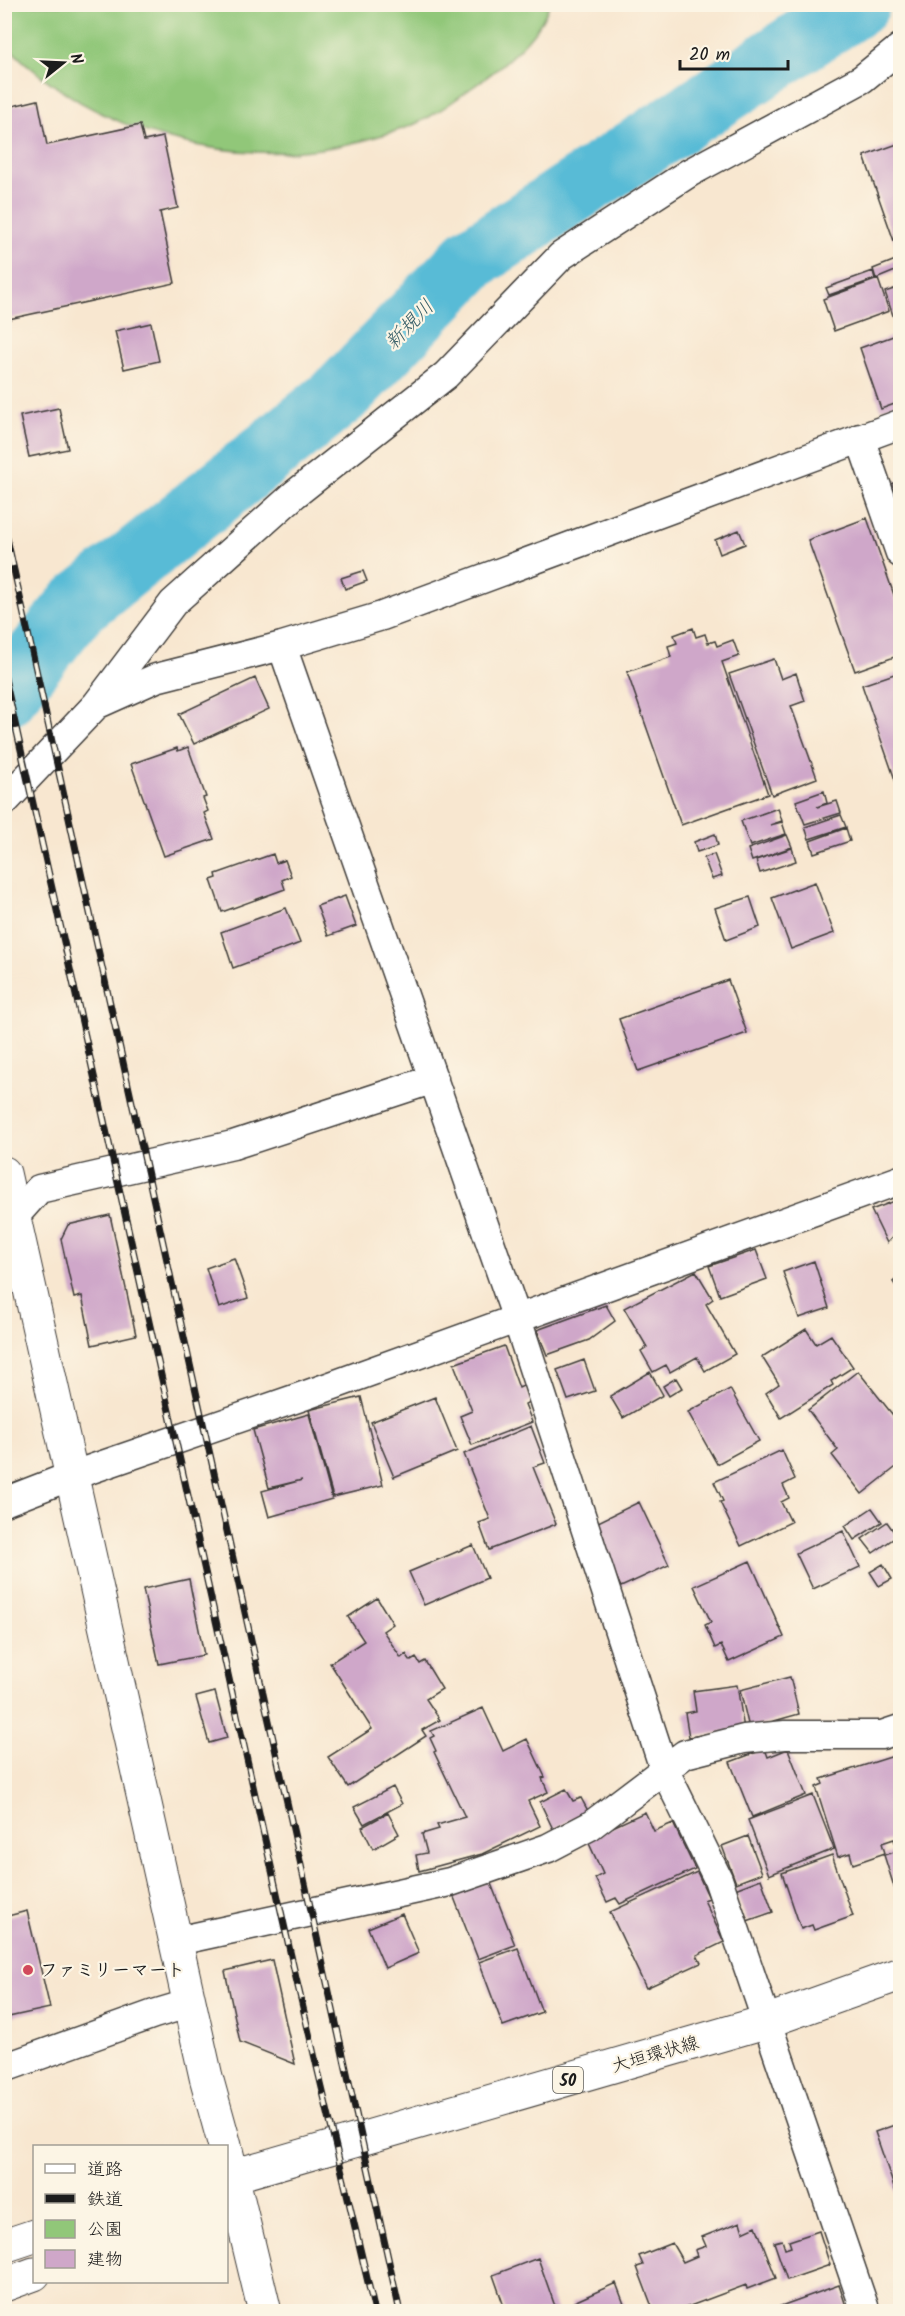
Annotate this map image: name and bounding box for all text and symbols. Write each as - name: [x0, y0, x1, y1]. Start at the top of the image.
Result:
- north arrow: [33, 33, 93, 93]
- scale bar: [680, 33, 788, 71]
- text: 20 m: [689, 41, 730, 70]
- text: N: [62, 50, 89, 67]
- water label: 新規川: [378, 293, 443, 358]
- place label: ファミリーマート: [40, 1957, 185, 1986]
- marker: ファミリーマート: [21, 1963, 35, 1977]
- street label: 大垣環状線: [608, 2029, 703, 2082]
- road number: 50: [553, 2067, 583, 2093]
- legend: [33, 2145, 228, 2283]
- text: 道路: [87, 2156, 123, 2185]
- text: 鉄道: [87, 2186, 123, 2215]
- text: 公園: [87, 2216, 123, 2245]
- text: 建物: [87, 2246, 123, 2275]

